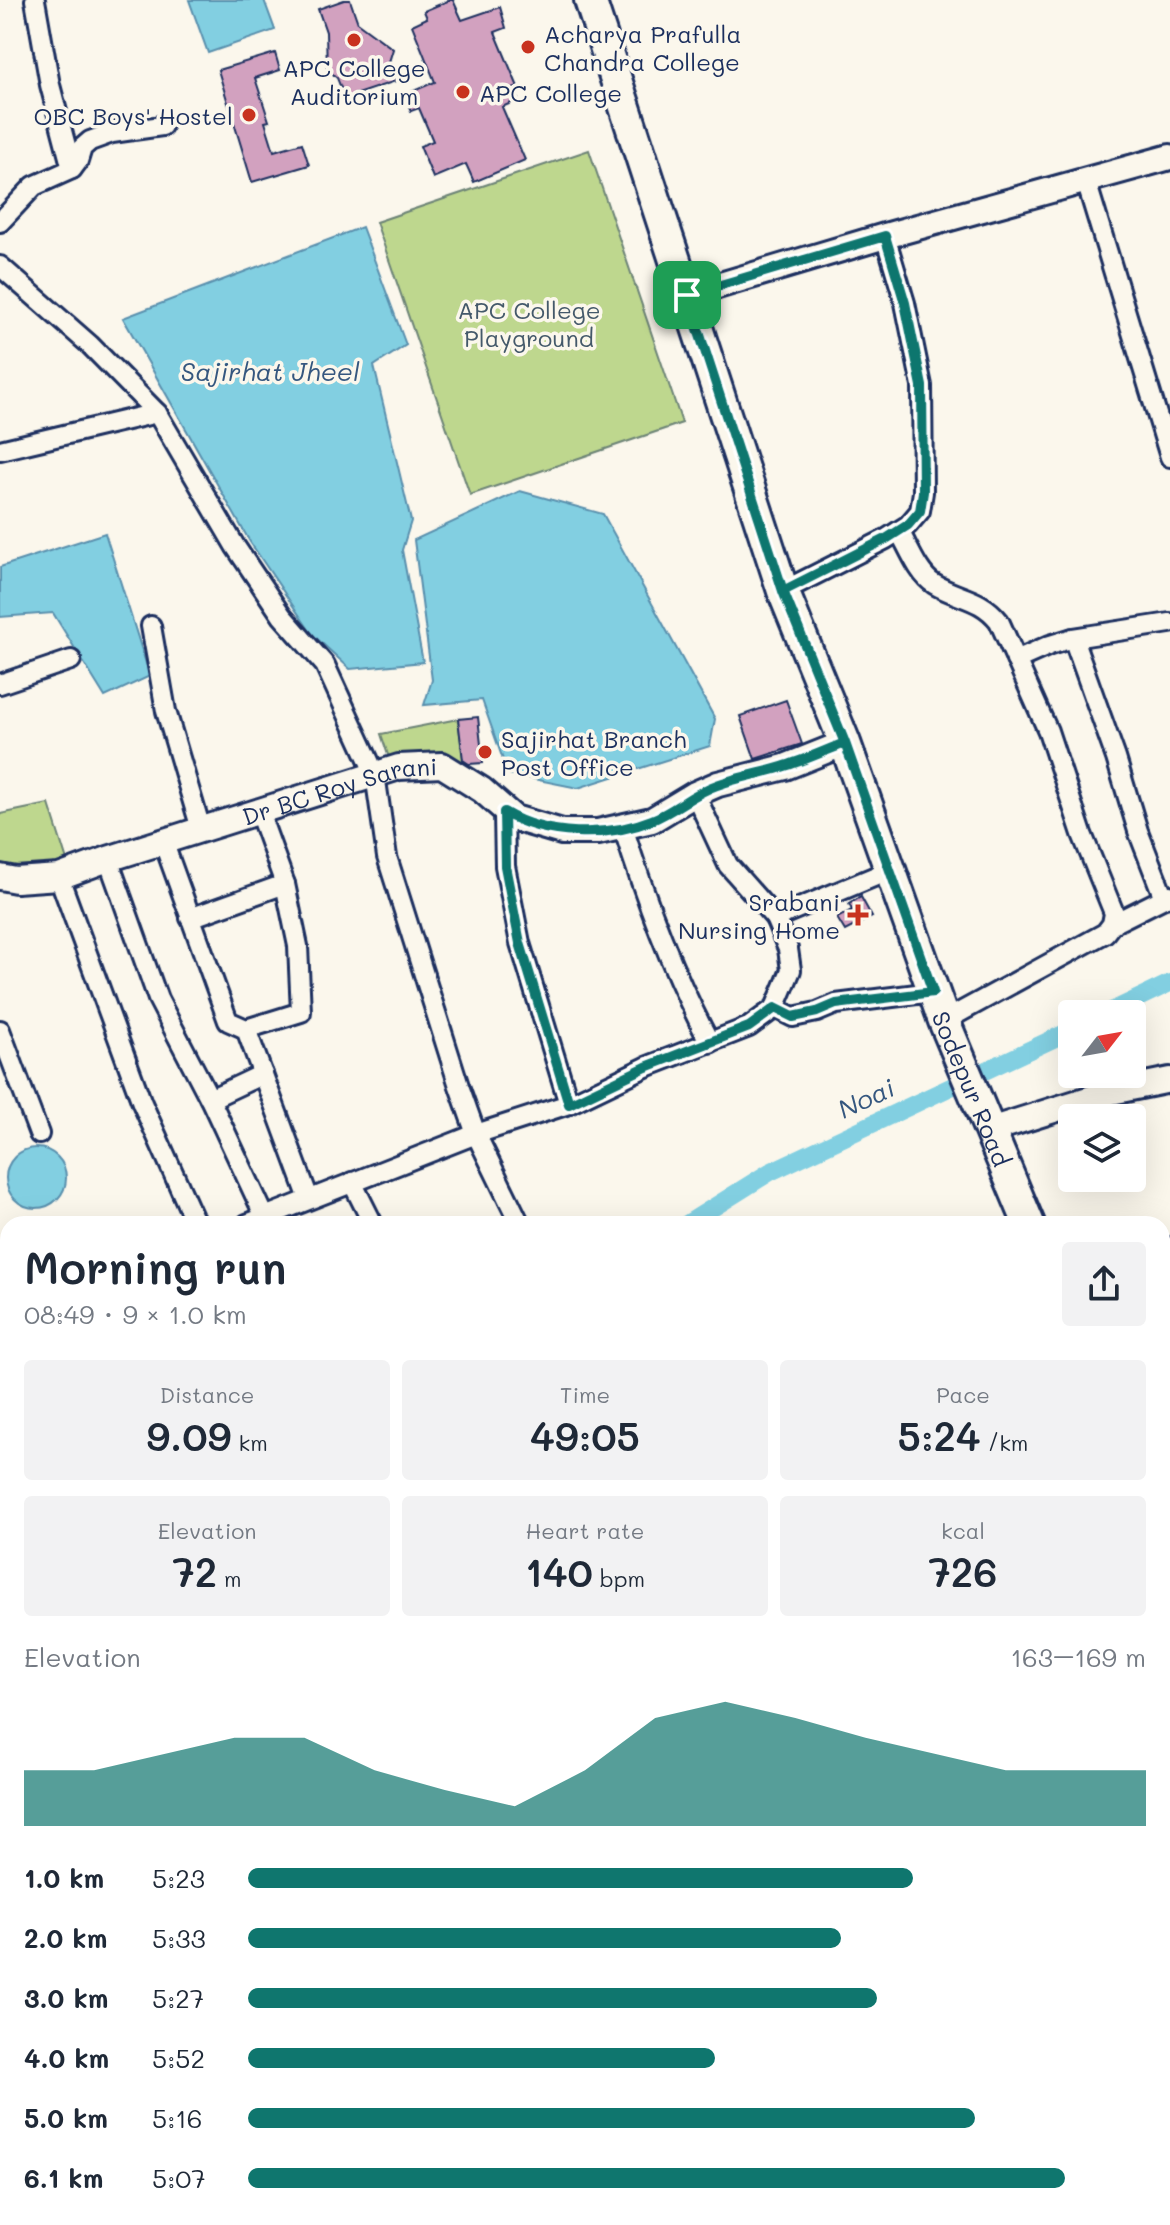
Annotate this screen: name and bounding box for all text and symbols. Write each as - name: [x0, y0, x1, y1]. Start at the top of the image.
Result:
- place label: Acharya Prafulla Chandra College: [544, 18, 742, 77]
- marker: APC College Auditorium: [345, 31, 363, 49]
- marker: Acharya Prafulla Chandra College: [519, 38, 537, 56]
- place label: APC College Auditorium: [282, 52, 426, 111]
- place label: APC College: [479, 77, 622, 108]
- marker: APC College: [454, 83, 472, 101]
- place label: OBC Boys' Hostel: [34, 100, 233, 131]
- marker: OBC Boys' Hostel: [240, 106, 258, 124]
- pin: [653, 261, 721, 329]
- icon: arrive: [665, 273, 709, 317]
- park label: APC College Playground: [457, 294, 601, 353]
- water label: Sajirhat Jheel: [181, 354, 360, 388]
- place label: Sajirhat Branch Post Office: [501, 723, 687, 782]
- marker: Sajirhat Branch Post Office: [476, 743, 494, 761]
- street label: Dr BC Roy Sarani: [238, 750, 438, 831]
- place label: Srabani Nursing Home: [678, 886, 840, 945]
- marker: Srabani Nursing Home: [847, 904, 869, 926]
- north arrow: [1058, 1000, 1146, 1088]
- map controls: [1058, 1000, 1146, 1192]
- street label: Sodepur Road: [926, 1007, 1018, 1171]
- water label: Noai: [832, 1070, 900, 1126]
- button: layers: [1058, 1104, 1146, 1192]
- text: Morning run: [24, 1238, 287, 1295]
- button: share: [1062, 1242, 1146, 1326]
- text: 08:49 · 9 × 1.0 km: [24, 1297, 247, 1331]
- text: Distance: [160, 1380, 254, 1409]
- text: Time: [560, 1380, 610, 1409]
- text: Pace: [936, 1380, 990, 1409]
- text: 9.09: [146, 1409, 232, 1461]
- text: 49:05: [530, 1409, 640, 1461]
- text: 5:24: [898, 1409, 981, 1461]
- text: km: [232, 1428, 268, 1457]
- text: /km: [981, 1428, 1028, 1457]
- text: Elevation: [158, 1516, 256, 1545]
- text: Heart rate: [526, 1516, 644, 1545]
- text: kcal: [941, 1516, 985, 1545]
- text: 72: [172, 1545, 217, 1597]
- text: 140: [525, 1545, 593, 1597]
- text: 726: [929, 1545, 997, 1597]
- text: m: [217, 1564, 242, 1593]
- text: bpm: [593, 1564, 645, 1593]
- text: Elevation: [24, 1640, 141, 1674]
- text: 163–169 m: [1010, 1640, 1146, 1674]
- text: 1.0 km: [24, 1861, 104, 1895]
- text: 5:23: [152, 1861, 205, 1895]
- text: 2.0 km: [24, 1921, 107, 1955]
- text: 5:33: [152, 1921, 206, 1955]
- text: 3.0 km: [24, 1981, 108, 2015]
- text: 5:27: [152, 1981, 204, 2015]
- text: 4.0 km: [24, 2041, 109, 2075]
- text: 5:52: [152, 2041, 205, 2075]
- text: 5.0 km: [24, 2101, 108, 2135]
- text: 5:16: [152, 2101, 203, 2135]
- text: 6.1 km: [24, 2161, 103, 2195]
- text: 5:07: [152, 2161, 206, 2195]

